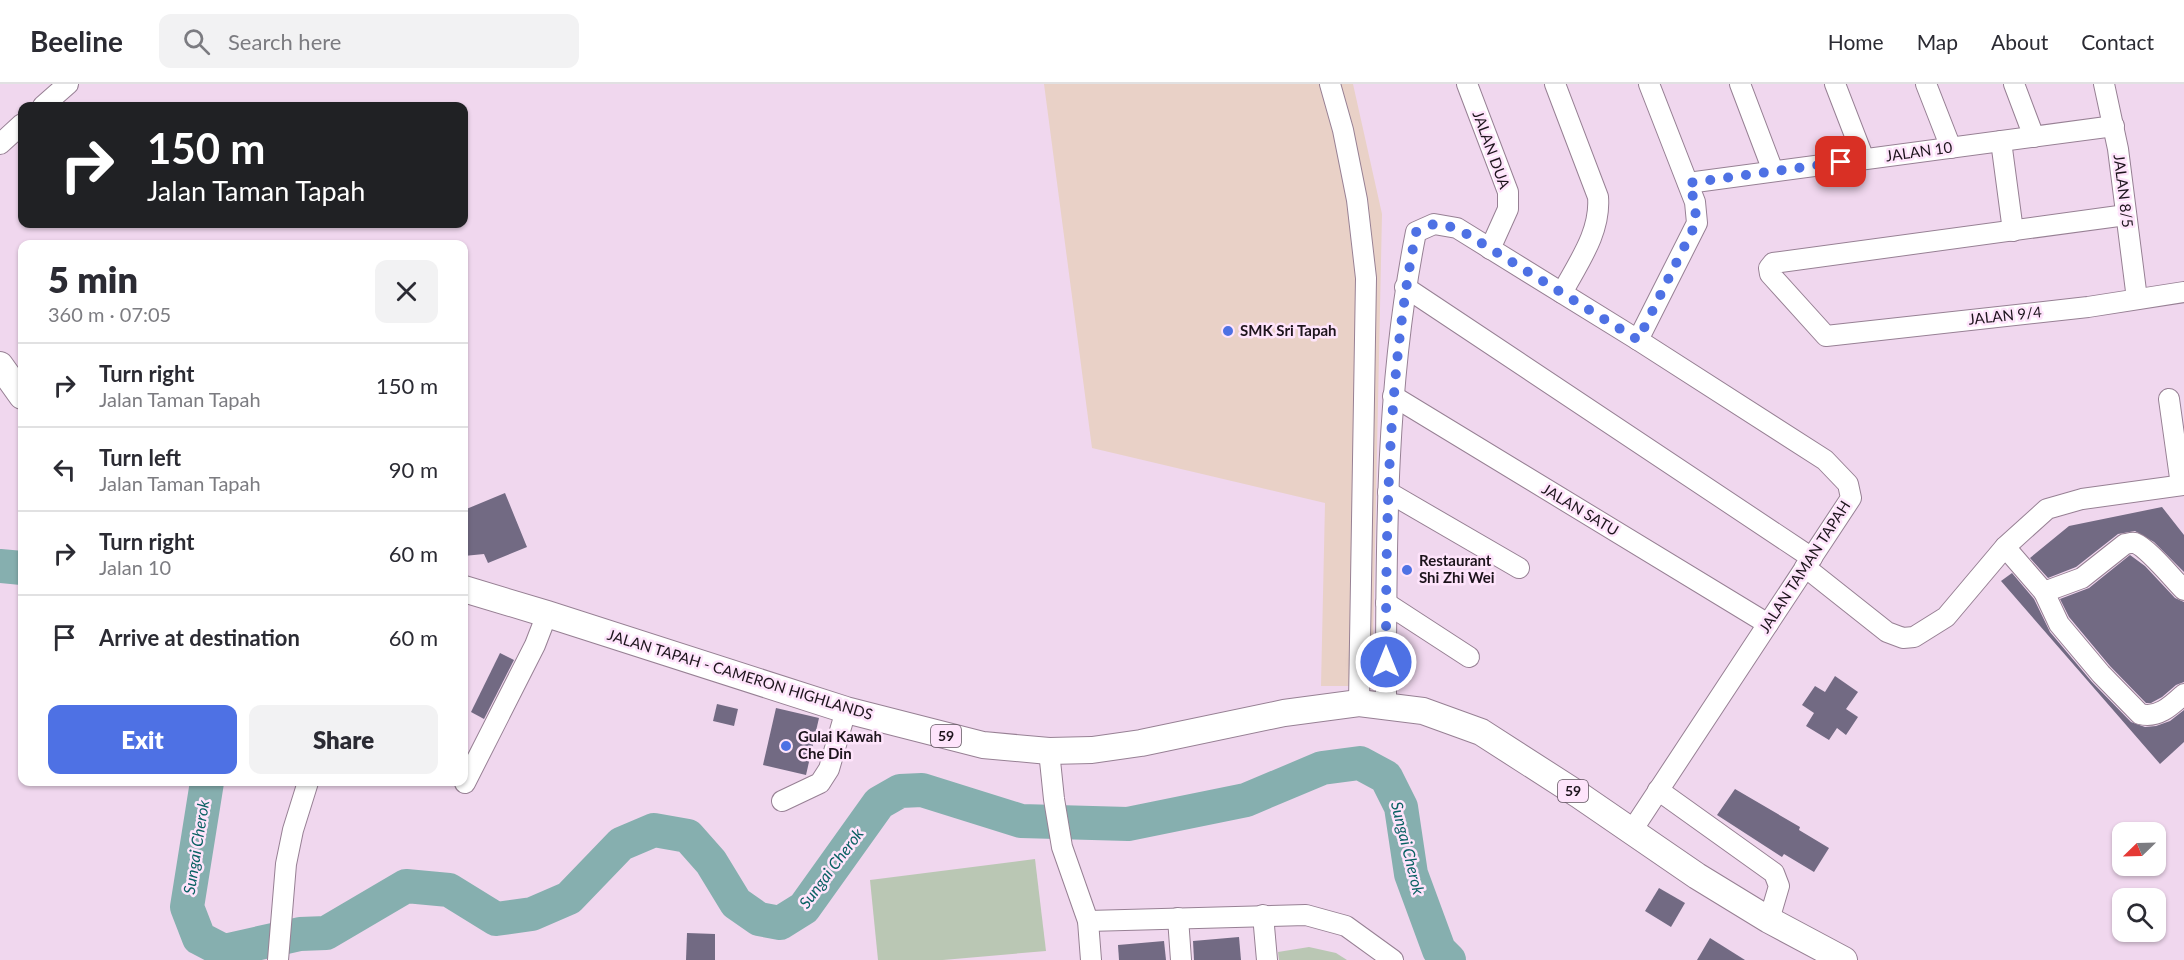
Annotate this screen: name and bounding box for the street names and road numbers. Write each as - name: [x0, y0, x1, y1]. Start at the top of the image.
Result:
- street label: JALAN DUA: [1469, 108, 1515, 192]
- street label: JALAN 10: [1884, 137, 1954, 165]
- street label: JALAN 8/5: [2111, 153, 2137, 229]
- street label: JALAN 9/4: [1967, 302, 2043, 328]
- street label: JALAN SATU: [1539, 479, 1622, 539]
- street label: JALAN TAMAN TAPAH: [1755, 497, 1854, 636]
- street label: JALAN TAPAH - CAMERON HIGHLANDS: [605, 625, 875, 723]
- road number: 59: [931, 725, 961, 747]
- road number: 59: [1558, 780, 1588, 802]

